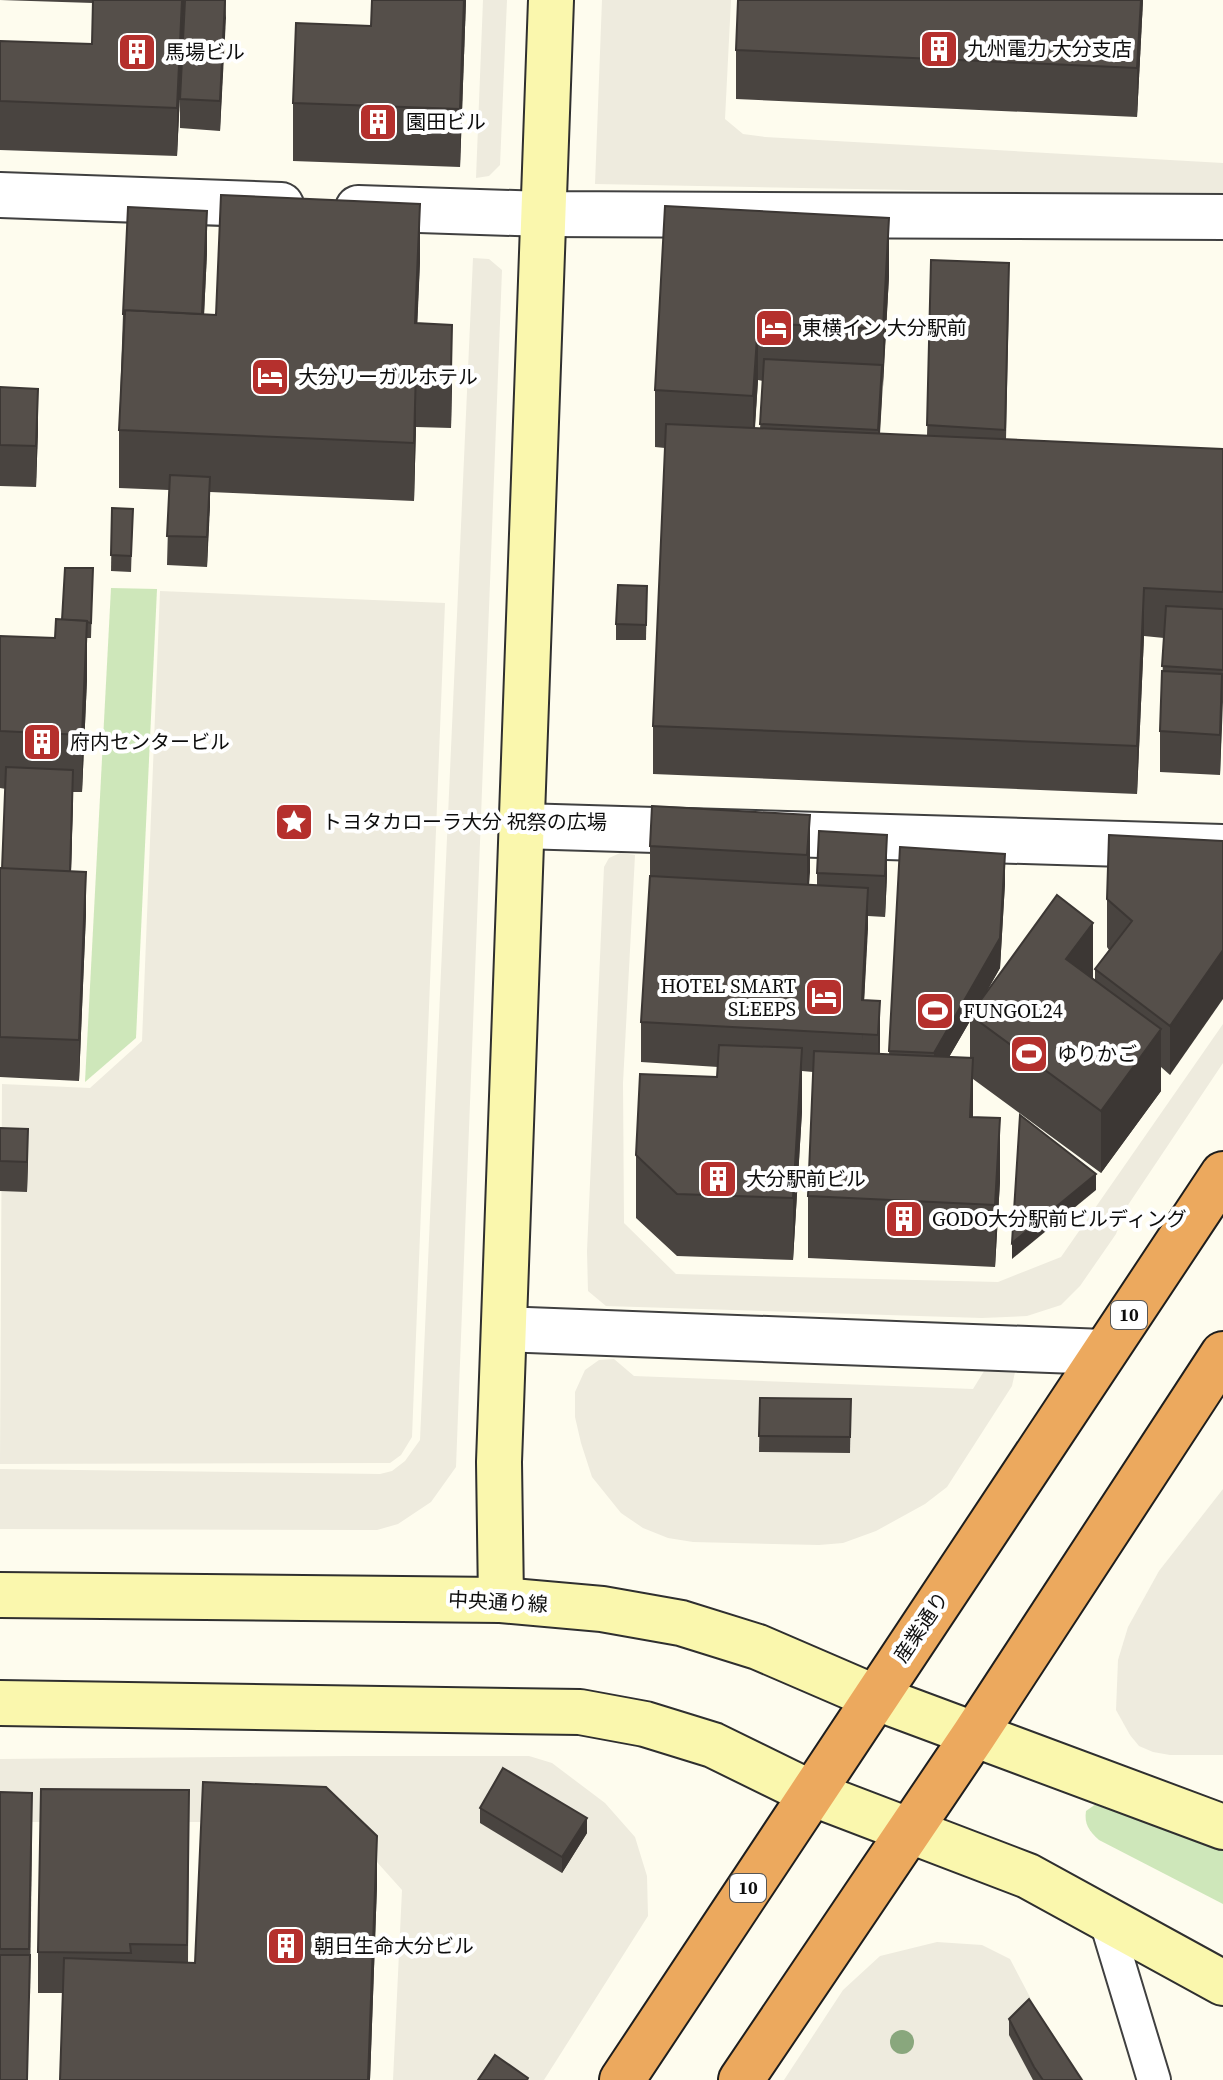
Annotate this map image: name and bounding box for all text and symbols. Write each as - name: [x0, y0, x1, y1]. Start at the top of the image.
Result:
- building icon: 九州電力 大分支店: [918, 28, 960, 70]
- building icon: 馬場ビル: [116, 31, 158, 73]
- place label: 九州電力 大分支店: [967, 35, 1132, 63]
- place label: 馬場ビル: [165, 38, 245, 66]
- building icon: 園田ビル: [357, 101, 399, 143]
- place label: 園田ビル: [406, 108, 486, 136]
- hotel icon: 東横イン 大分駅前: [753, 307, 795, 349]
- place label: 東横イン 大分駅前: [802, 314, 967, 342]
- hotel icon: 大分リーガルホテル: [249, 356, 291, 398]
- place label: 大分リーガルホテル: [298, 363, 478, 391]
- building icon: 府内センタービル: [21, 721, 63, 763]
- place label: 府内センタービル: [70, 728, 230, 756]
- place icon: トヨタカローラ大分 祝祭の広場: [273, 801, 315, 843]
- place label: トヨタカローラ大分 祝祭の広場: [322, 808, 607, 836]
- place label: HOTEL SMART SLEEPS: [660, 972, 796, 1023]
- hotel icon: HOTEL SMART SLEEPS: [803, 976, 845, 1018]
- sports icon: FUNGOL24: [914, 990, 956, 1032]
- place label: FUNGOL24: [963, 997, 1063, 1025]
- sports icon: ゆりかご: [1008, 1033, 1050, 1075]
- place label: ゆりかご: [1057, 1040, 1137, 1068]
- building icon: 大分駅前ビル: [697, 1158, 739, 1200]
- place label: 大分駅前ビル: [746, 1165, 866, 1193]
- building icon: GODO大分駅前ビルディング: [883, 1198, 925, 1240]
- place label: GODO大分駅前ビルディング: [932, 1205, 1187, 1233]
- road number: 10: [1111, 1301, 1147, 1329]
- street label: 中央通り線: [447, 1585, 549, 1619]
- street label: 産業通り: [887, 1586, 955, 1668]
- road number: 10: [730, 1874, 766, 1902]
- building icon: 朝日生命大分ビル: [265, 1925, 307, 1967]
- place label: 朝日生命大分ビル: [314, 1932, 474, 1960]

